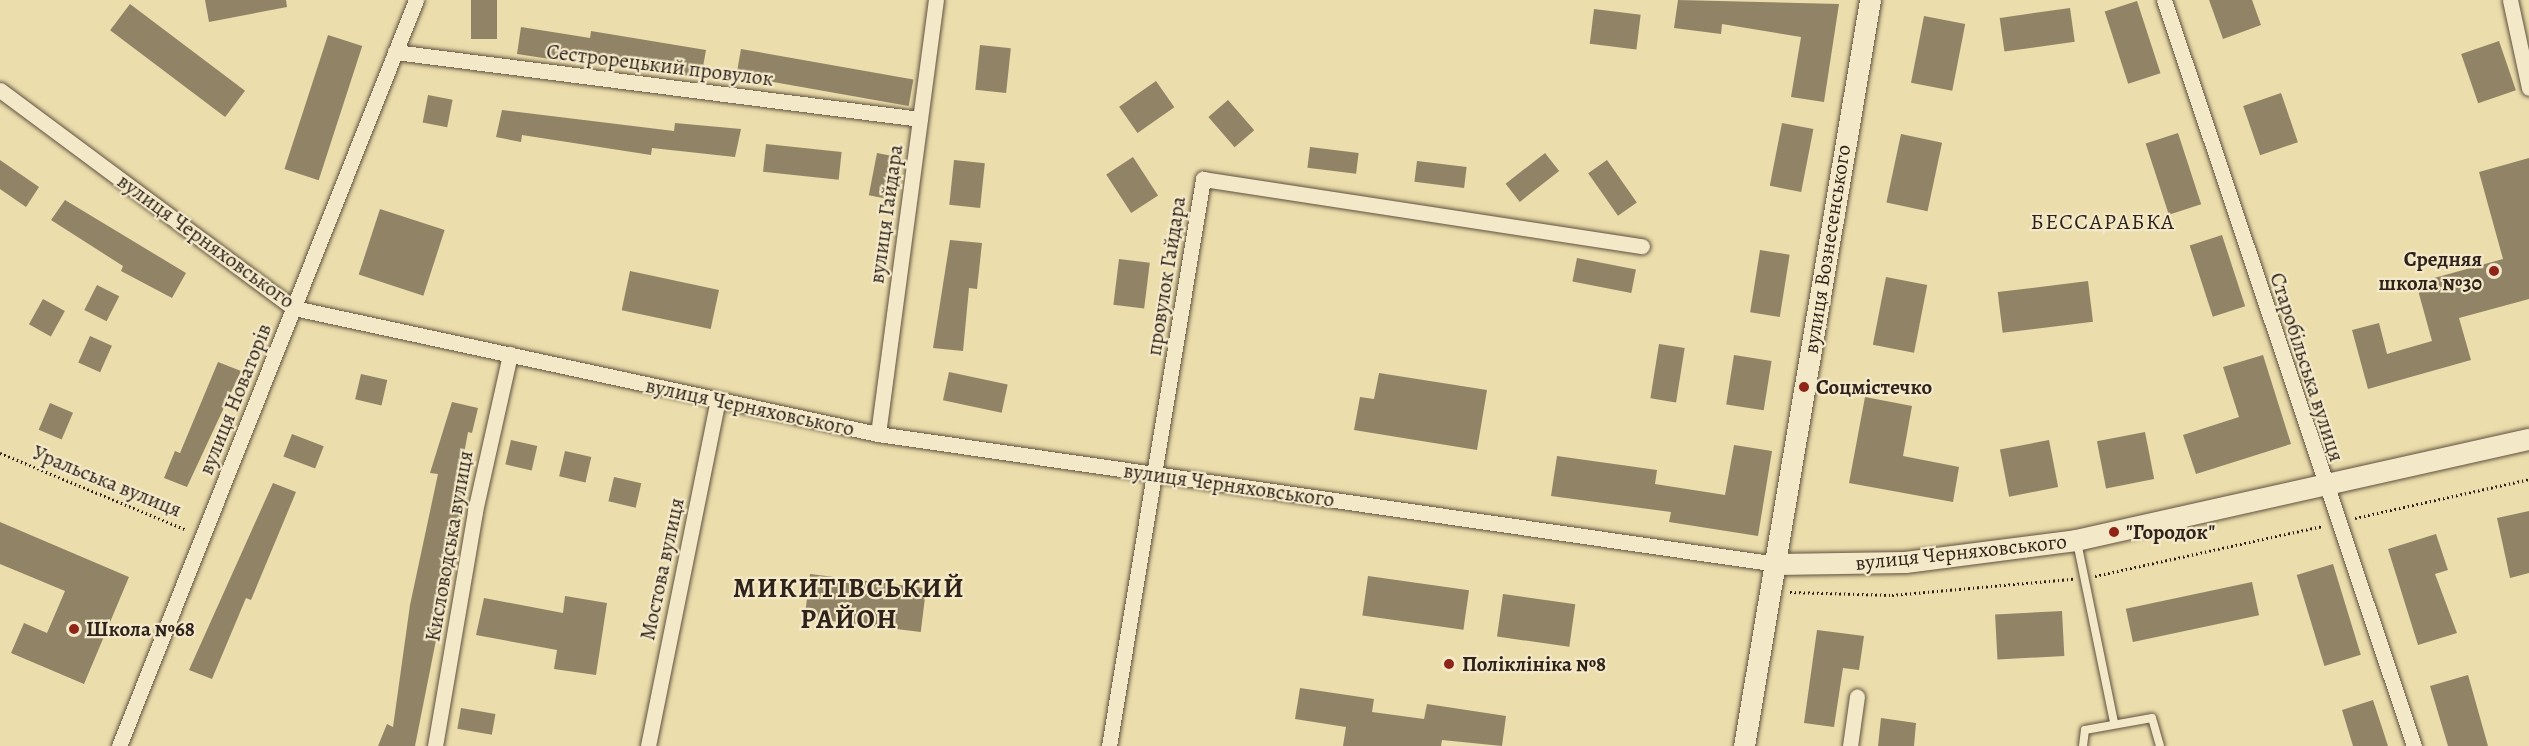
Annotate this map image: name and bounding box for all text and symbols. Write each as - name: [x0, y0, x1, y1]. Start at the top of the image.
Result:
- street label: Сестрорецький провулок: [545, 39, 775, 91]
- street label: вулиця Гайдара: [864, 143, 908, 285]
- street label: вулиця Вознесенського: [1798, 143, 1856, 355]
- street label: вулиця Черняховського: [113, 168, 299, 314]
- street label: провулок Гайдара: [1141, 195, 1191, 357]
- district label: БЕССАРАБКА: [2031, 210, 2175, 236]
- place label: Средняя школа №30: [2378, 246, 2482, 296]
- marker: Средняя школа №30: [2487, 264, 2501, 278]
- street label: Старобільська вулиця: [2265, 269, 2349, 465]
- street label: вулиця Новаторів: [193, 320, 277, 478]
- street label: вулиця Черняховського: [643, 373, 857, 441]
- place label: Соцмістечко: [1816, 374, 1932, 400]
- marker: Соцмістечко: [1797, 380, 1811, 394]
- street label: Уральська вулиця: [29, 440, 185, 522]
- street label: Кисловодська вулиця: [420, 449, 478, 643]
- street label: вулиця Черняховського: [1122, 458, 1336, 512]
- street label: Мостова вулиця: [635, 496, 689, 642]
- place label: "Городок": [2126, 519, 2215, 545]
- marker: "Городок": [2107, 525, 2121, 539]
- street label: вулиця Черняховського: [1854, 528, 2068, 576]
- district label: МИКИТІВСЬКИЙ РАЙОН: [733, 572, 965, 635]
- place label: Школа №68: [86, 616, 195, 642]
- marker: Школа №68: [67, 622, 81, 636]
- place label: Поліклініка №8: [1462, 651, 1606, 677]
- marker: Поліклініка №8: [1440, 655, 1458, 673]

